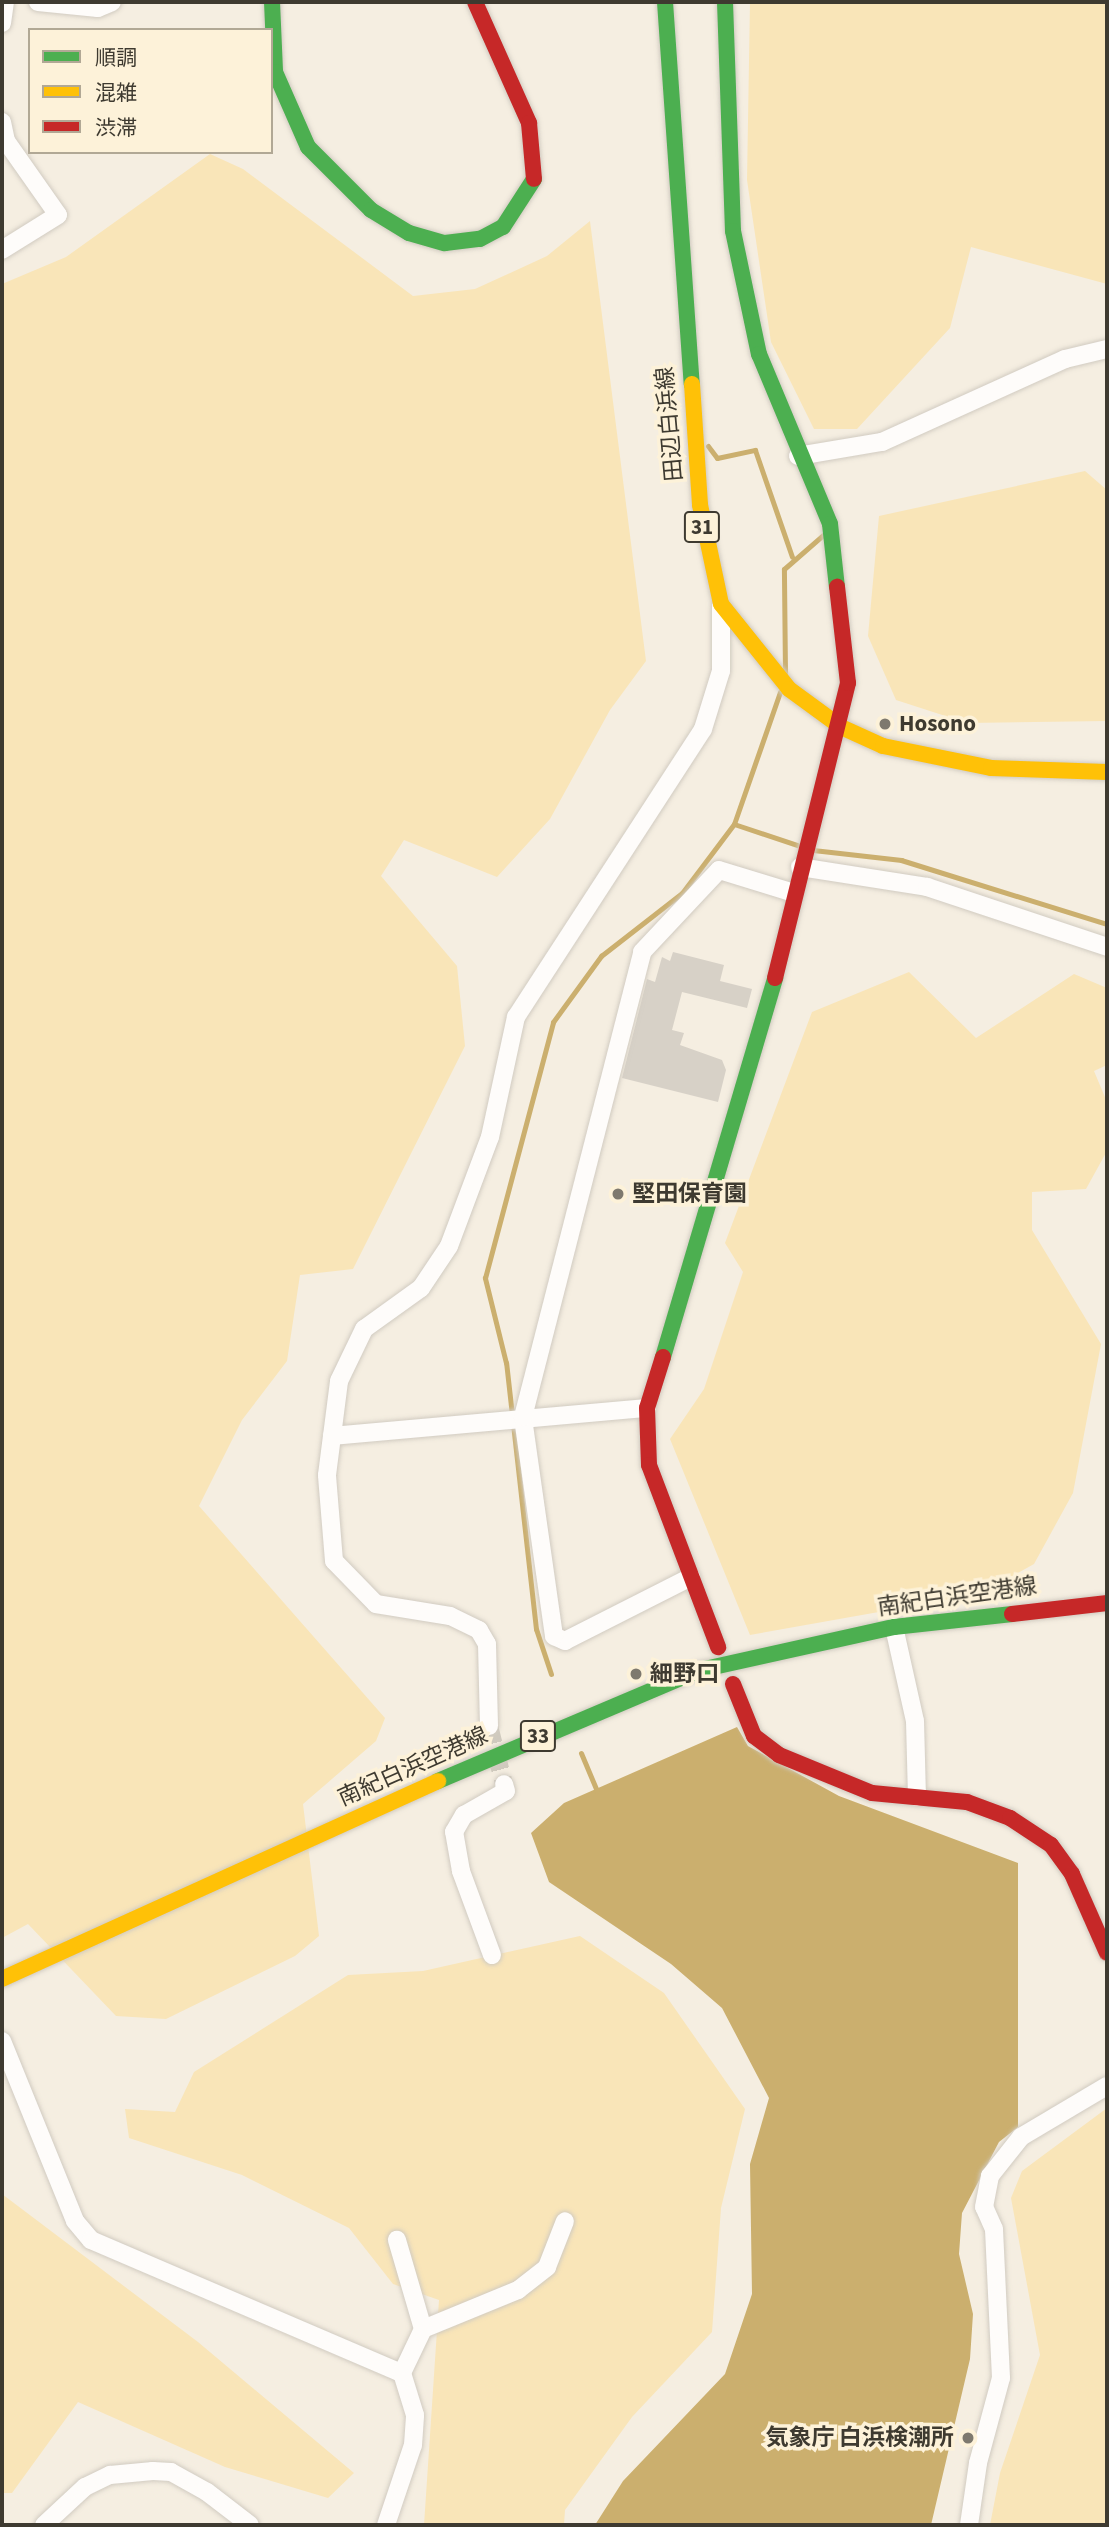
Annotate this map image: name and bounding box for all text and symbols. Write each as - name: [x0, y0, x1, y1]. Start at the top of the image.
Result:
- legend: [28, 28, 273, 154]
- text: 順調: [95, 43, 137, 73]
- text: 混雑: [95, 78, 137, 108]
- text: 渋滞: [95, 113, 137, 143]
- street label: 田辺白浜線: [651, 366, 689, 482]
- road number: 31: [683, 510, 721, 544]
- place label: Hosono: [899, 710, 976, 738]
- marker: Hosono: [877, 716, 893, 732]
- place label: 堅田保育園: [632, 1180, 747, 1208]
- marker: 堅田保育園: [610, 1186, 626, 1202]
- street label: 南紀白浜空港線: [875, 1572, 1039, 1622]
- place label: 細野口: [650, 1660, 719, 1688]
- marker: 細野口: [628, 1666, 644, 1682]
- road number: 33: [519, 1718, 557, 1754]
- street label: 南紀白浜空港線: [334, 1722, 492, 1812]
- place label: 気象庁 白浜検潮所: [765, 2424, 954, 2452]
- marker: 気象庁 白浜検潮所: [960, 2430, 976, 2446]

